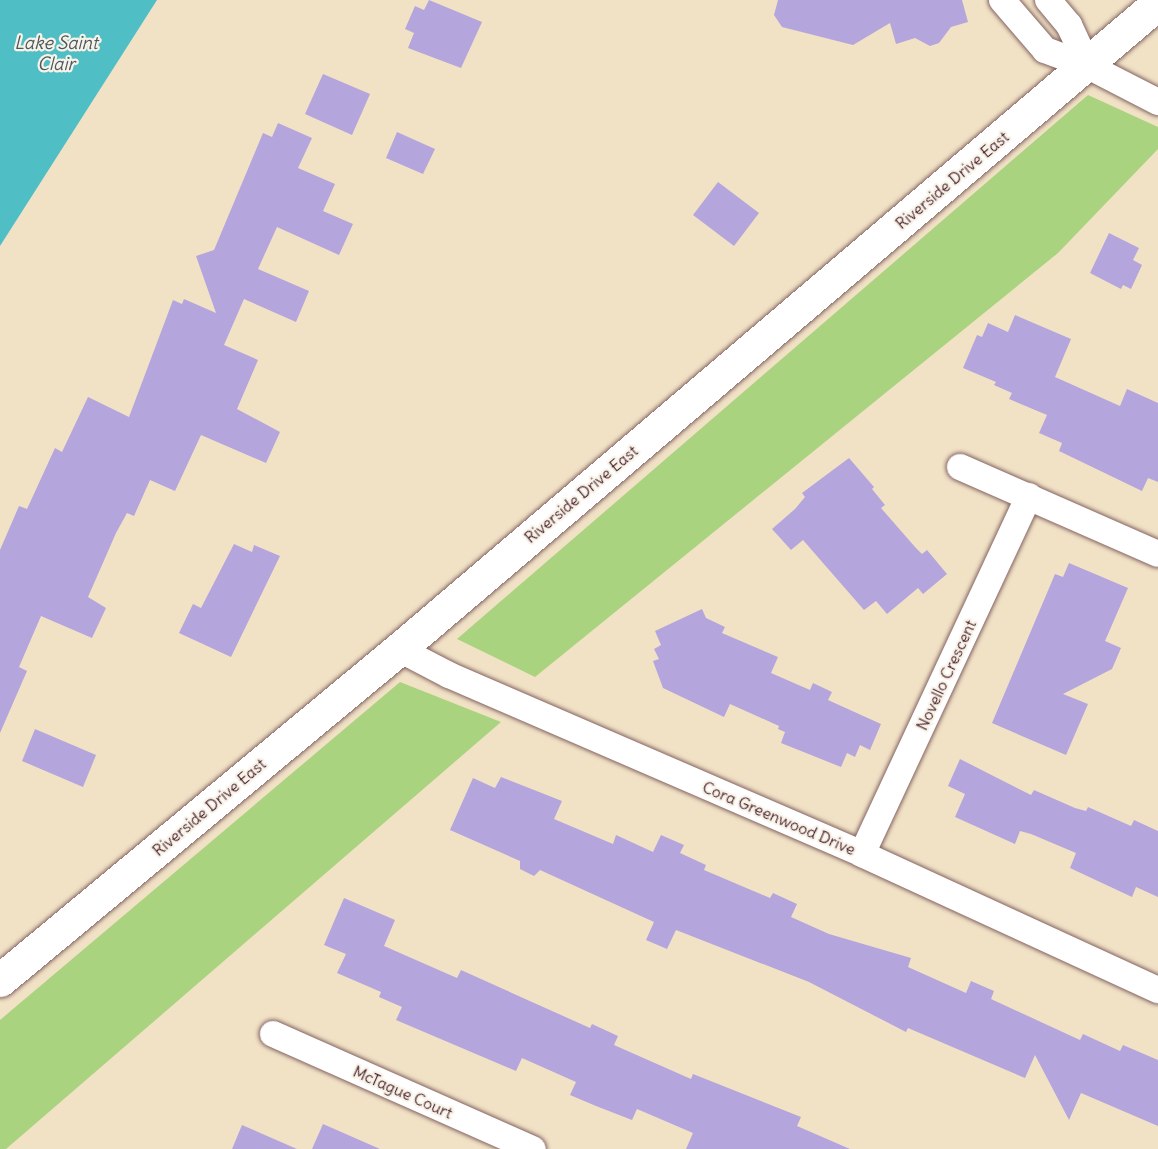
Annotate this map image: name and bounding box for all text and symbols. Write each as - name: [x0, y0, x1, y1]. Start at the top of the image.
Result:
- water label: Lake Saint Clair: [14, 33, 98, 76]
- street label: Riverside Drive East: [891, 127, 1013, 233]
- street label: Riverside Drive East: [520, 441, 642, 547]
- street label: Novello Crescent: [912, 617, 980, 733]
- street label: Riverside Drive East: [148, 754, 270, 860]
- street label: Cora Greenwood Drive: [700, 777, 858, 859]
- street label: McTague Court: [350, 1061, 456, 1123]

